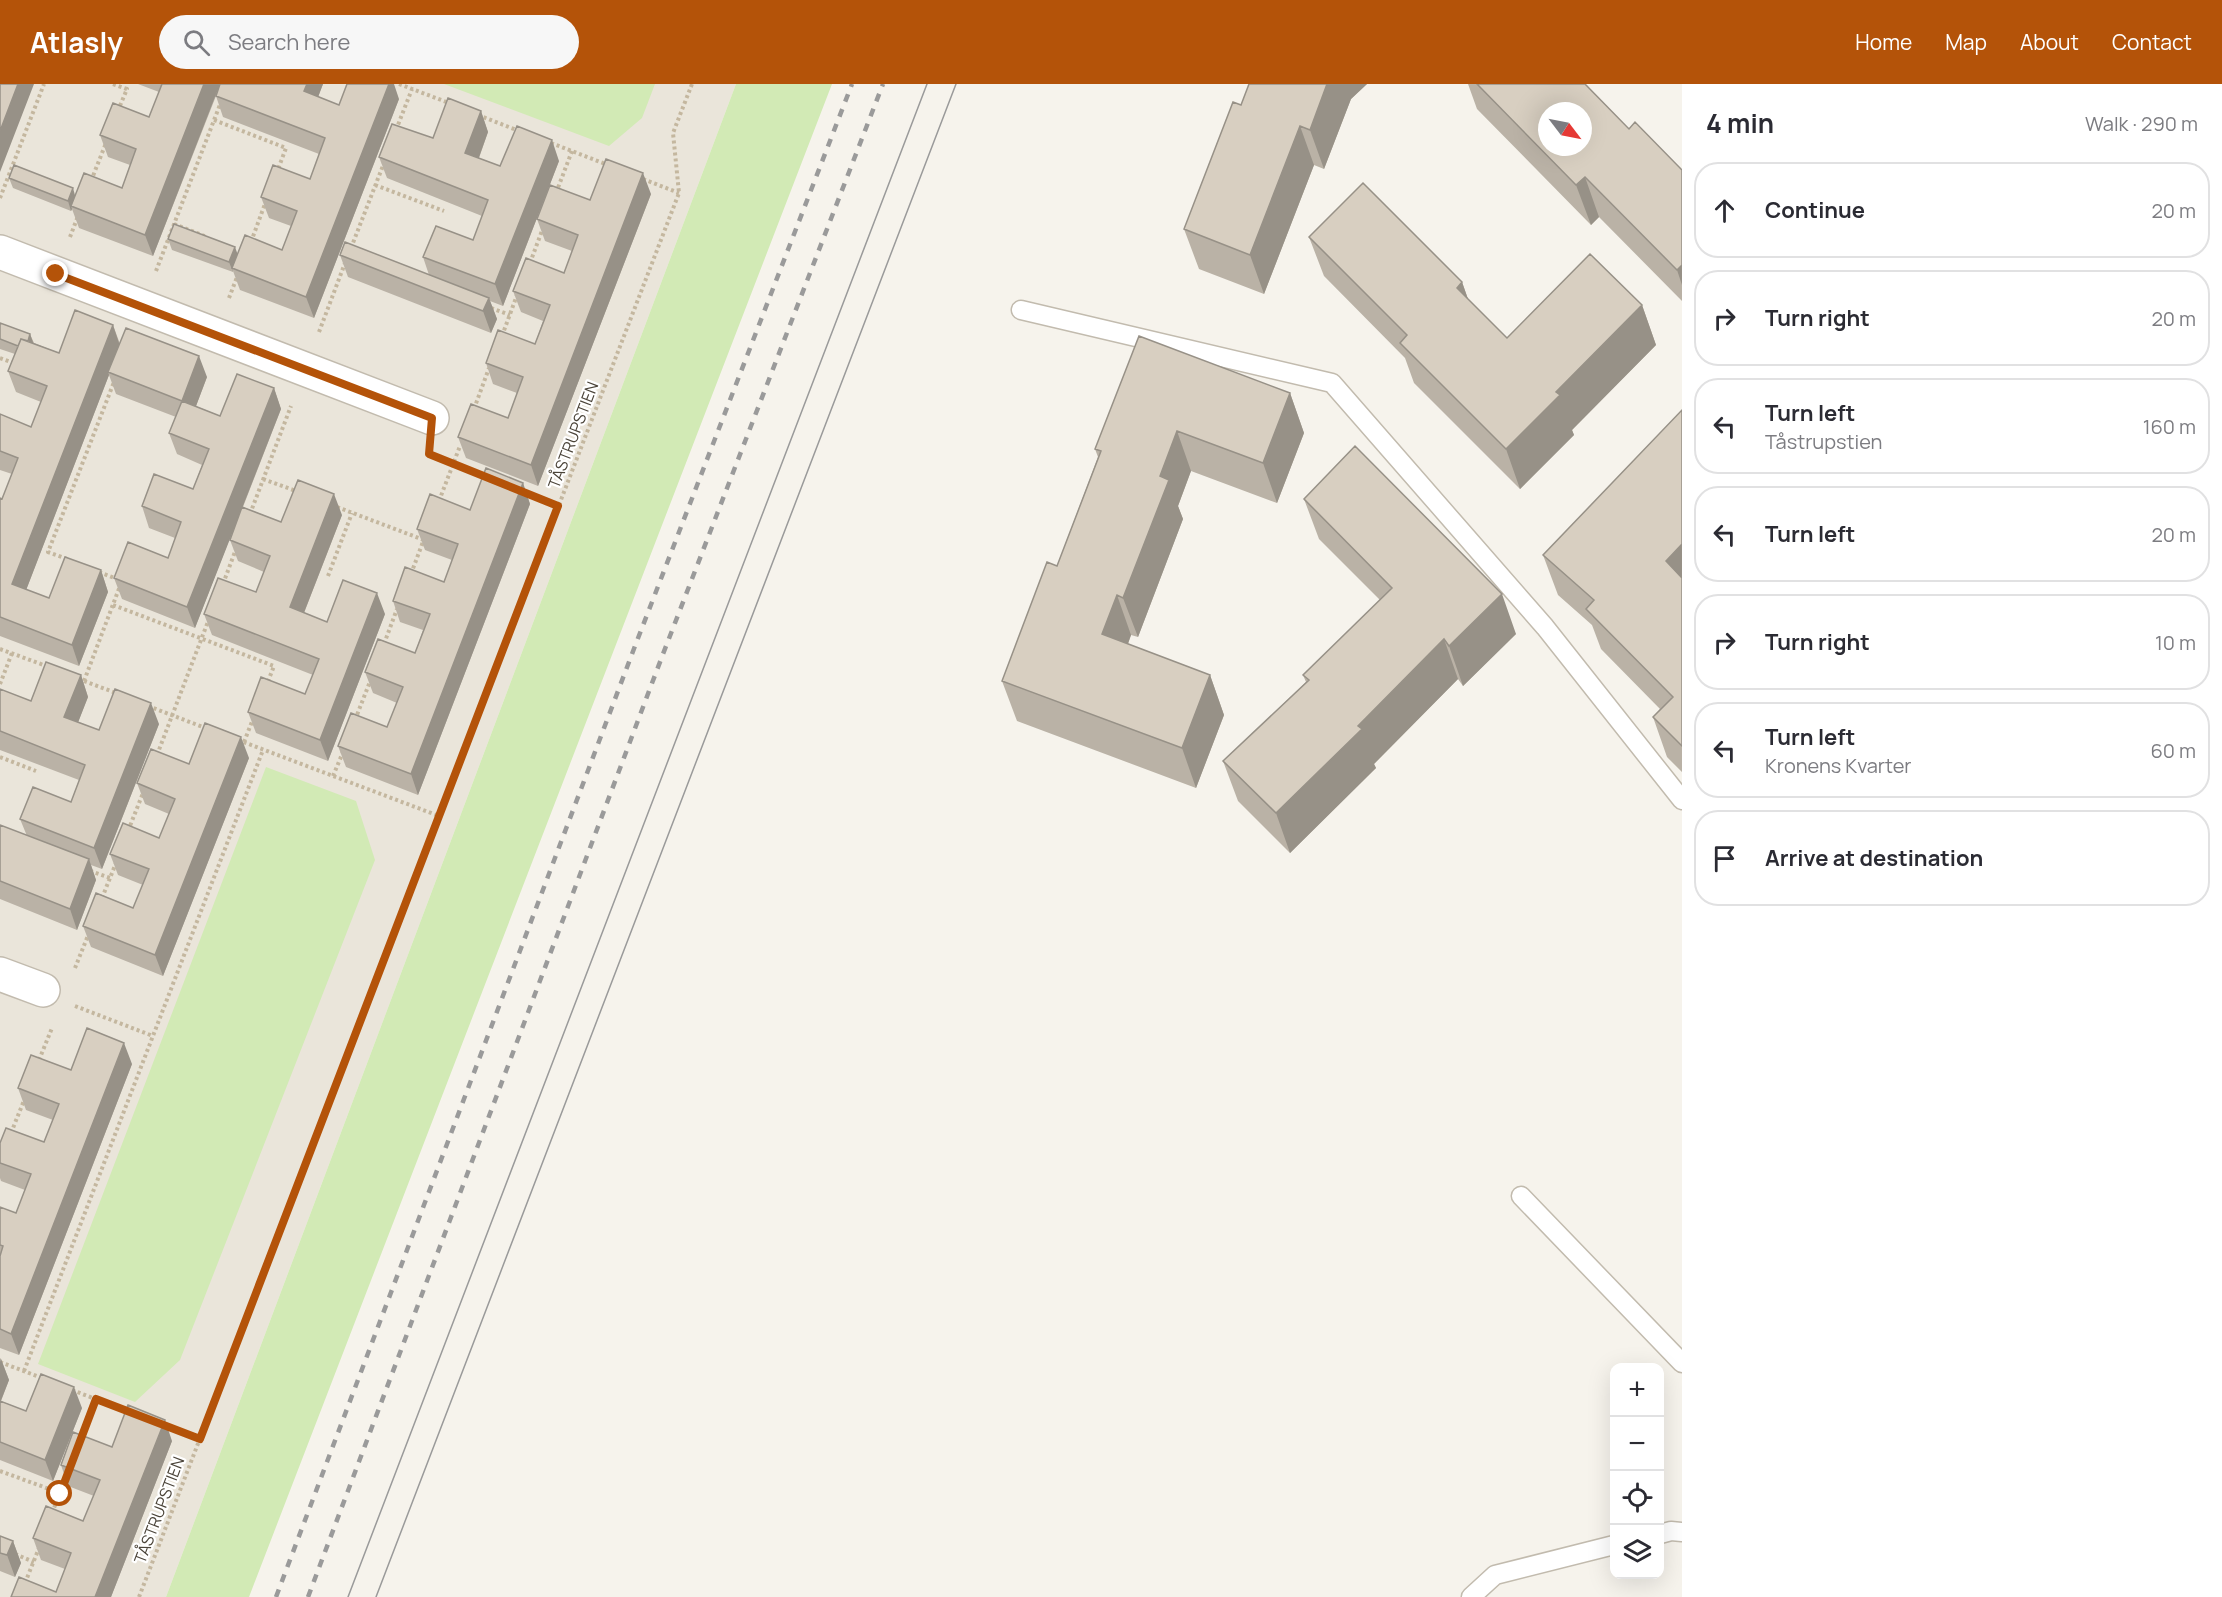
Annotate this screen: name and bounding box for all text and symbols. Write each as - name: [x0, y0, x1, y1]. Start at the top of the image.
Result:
- search box: [159, 15, 579, 69]
- text: Atlasly: [30, 23, 123, 61]
- icon: search: [180, 26, 213, 59]
- text: Search here: [228, 27, 350, 57]
- text: Home: [1855, 28, 1912, 56]
- text: Map: [1945, 28, 1987, 56]
- text: About: [2020, 28, 2079, 56]
- text: Contact: [2112, 28, 2192, 56]
- north arrow: [1538, 102, 1592, 156]
- text: 4 min: [1706, 105, 1774, 141]
- text: Walk · 290 m: [2085, 110, 2198, 137]
- icon: ahead: [1708, 194, 1741, 227]
- text: Continue: [1765, 195, 1865, 225]
- text: 20 m: [2151, 197, 2196, 224]
- route end: [42, 260, 68, 286]
- icon: right: [1708, 302, 1741, 335]
- text: Turn right: [1765, 303, 1870, 333]
- text: 20 m: [2151, 305, 2196, 332]
- street label: TÅSTRUPSTIEN: [543, 378, 603, 492]
- text: Turn left: [1765, 398, 1855, 428]
- icon: left: [1708, 410, 1741, 443]
- text: 160 m: [2143, 413, 2196, 440]
- text: Tåstrupstien: [1765, 428, 1882, 455]
- icon: left: [1708, 518, 1741, 551]
- text: Turn left: [1765, 519, 1855, 549]
- text: 20 m: [2151, 521, 2196, 548]
- icon: right: [1708, 626, 1741, 659]
- text: Turn right: [1765, 627, 1870, 657]
- text: 10 m: [2155, 629, 2196, 656]
- text: Turn left: [1765, 722, 1855, 752]
- icon: left: [1708, 734, 1741, 767]
- text: 60 m: [2150, 737, 2196, 764]
- text: Kronens Kvarter: [1765, 752, 1912, 779]
- icon: arrive: [1708, 842, 1741, 875]
- text: Arrive at destination: [1765, 843, 1983, 873]
- map controls: [1610, 1363, 1664, 1579]
- button: +: [1610, 1363, 1664, 1417]
- button: −: [1610, 1417, 1664, 1471]
- street label: TÅSTRUPSTIEN: [129, 1453, 189, 1567]
- button: locate: [1610, 1471, 1664, 1525]
- route start: [46, 1480, 72, 1506]
- button: layers: [1610, 1525, 1664, 1579]

